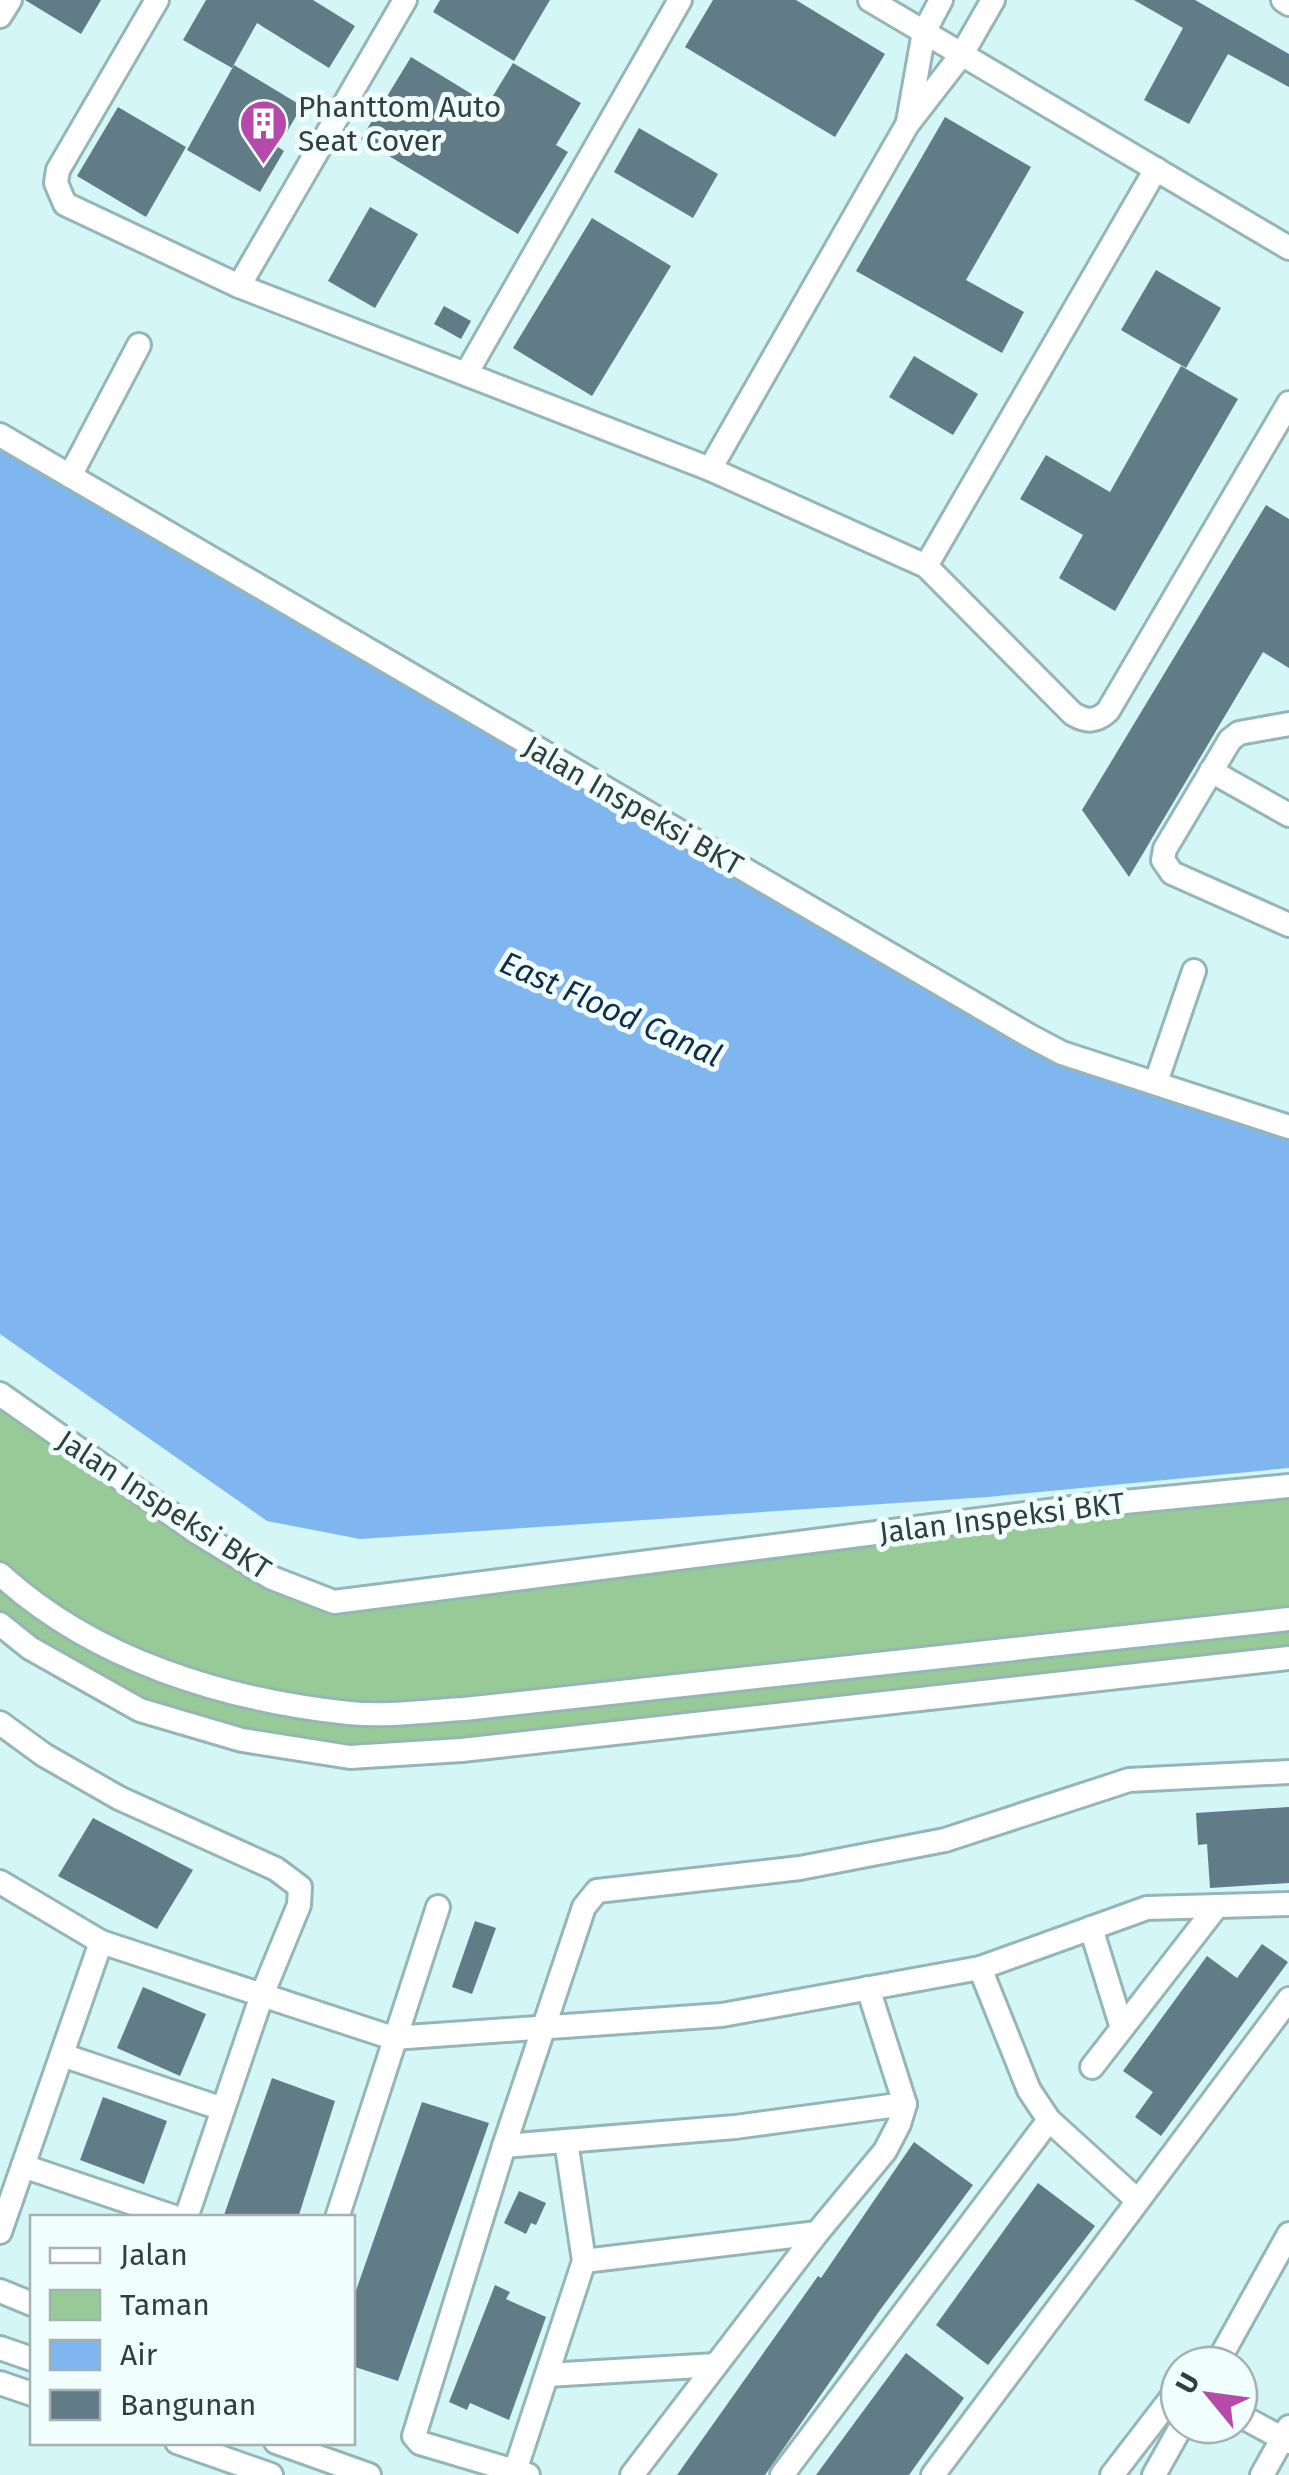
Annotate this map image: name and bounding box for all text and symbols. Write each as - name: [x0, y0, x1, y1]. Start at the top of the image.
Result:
- place label: Phanttom Auto Seat Cover: [298, 89, 501, 159]
- building icon: Phanttom Auto Seat Cover: [237, 98, 289, 166]
- street label: Jalan Inspeksi BKT: [517, 729, 750, 884]
- water label: East Flood Canal: [494, 943, 728, 1075]
- street label: Jalan Inspeksi BKT: [50, 1423, 278, 1588]
- street label: Jalan Inspeksi BKT: [877, 1485, 1127, 1551]
- legend: [30, 2215, 355, 2445]
- text: Jalan: [120, 2237, 188, 2273]
- text: Taman: [120, 2287, 210, 2323]
- text: Air: [120, 2337, 158, 2373]
- north arrow: [1159, 2345, 1259, 2445]
- text: U: [1169, 2367, 1206, 2399]
- text: Bangunan: [120, 2387, 256, 2423]

